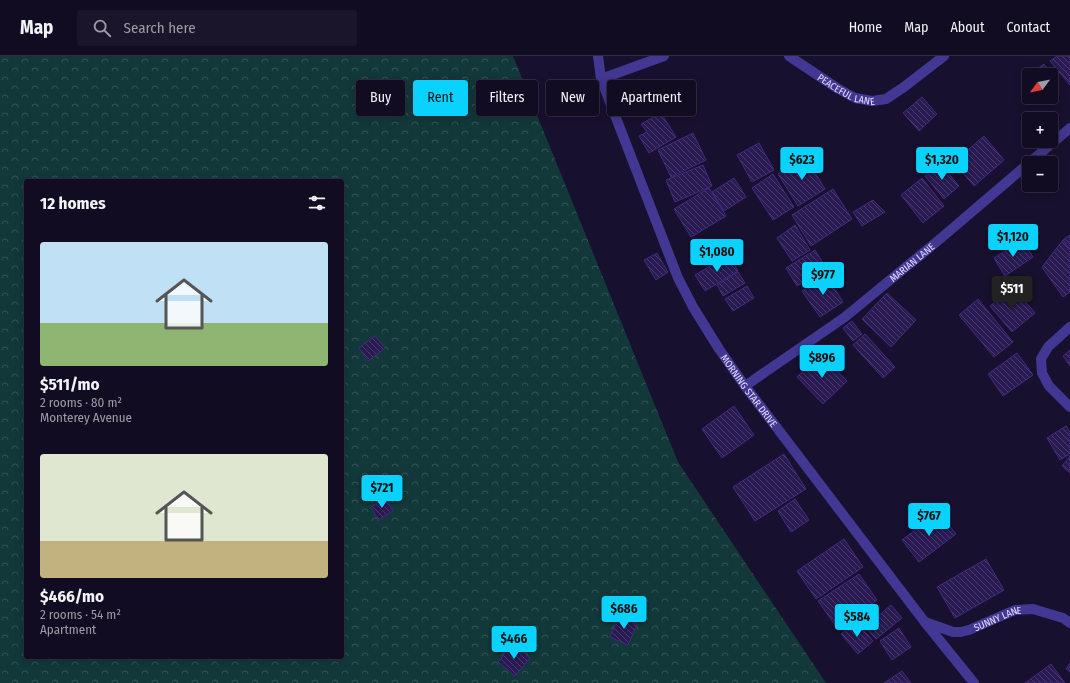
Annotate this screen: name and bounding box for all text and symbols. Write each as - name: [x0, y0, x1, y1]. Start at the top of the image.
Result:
- search box: [77, 10, 357, 46]
- text: Map: [20, 16, 53, 39]
- icon: search: [91, 17, 113, 39]
- text: Search here: [123, 19, 196, 37]
- text: Home: [849, 19, 882, 36]
- text: Map: [904, 19, 928, 36]
- text: About: [950, 19, 985, 36]
- text: Contact: [1007, 19, 1050, 36]
- north arrow: [1022, 68, 1058, 104]
- map controls: [1022, 68, 1058, 192]
- street label: PEACEFUL LANE: [815, 72, 876, 108]
- chip: Buy: [356, 80, 405, 116]
- chip: Rent: [413, 80, 468, 116]
- chip: Filters: [476, 80, 538, 116]
- chip: New: [546, 80, 599, 116]
- chip: Apartment: [607, 80, 696, 116]
- button: +: [1022, 112, 1058, 148]
- pin: $623: [778, 147, 826, 181]
- pin: $1,320: [909, 147, 975, 181]
- text: $623: [789, 152, 815, 167]
- text: $1,320: [925, 152, 959, 167]
- button: −: [1022, 156, 1058, 192]
- icon: filters: [306, 192, 328, 214]
- text: 12 homes: [40, 193, 106, 214]
- pin: $1,120: [980, 224, 1046, 258]
- text: $1,120: [997, 229, 1029, 244]
- pin: $1,080: [684, 239, 750, 273]
- street label: MARIAN LANE: [888, 241, 938, 285]
- text: $1,080: [699, 244, 735, 259]
- pin: $977: [799, 262, 847, 296]
- text: $977: [811, 267, 835, 282]
- icon: home: [148, 268, 220, 340]
- pin: $511: [988, 276, 1036, 310]
- text: $511: [1001, 281, 1023, 296]
- pin: $896: [798, 345, 846, 379]
- text: $896: [809, 350, 835, 365]
- street label: MORNING STAR DRIVE: [718, 352, 779, 430]
- text: $511/mo: [40, 374, 99, 395]
- text: 2 rooms · 80 m²: [40, 395, 122, 410]
- text: Monterey Avenue: [40, 410, 132, 425]
- pin: $721: [358, 475, 406, 509]
- icon: home: [148, 480, 220, 552]
- text: $721: [370, 480, 394, 495]
- pin: $767: [905, 503, 953, 537]
- text: $767: [917, 508, 941, 523]
- text: $466/mo: [40, 586, 104, 607]
- pin: $686: [600, 596, 648, 630]
- text: $686: [611, 601, 637, 616]
- pin: $584: [833, 604, 881, 638]
- street label: SUNNY LANE: [972, 605, 1022, 634]
- text: 2 rooms · 54 m²: [40, 607, 121, 622]
- text: $584: [844, 609, 870, 624]
- text: Apartment: [40, 622, 96, 637]
- pin: $466: [490, 626, 538, 660]
- text: $466: [501, 631, 527, 646]

